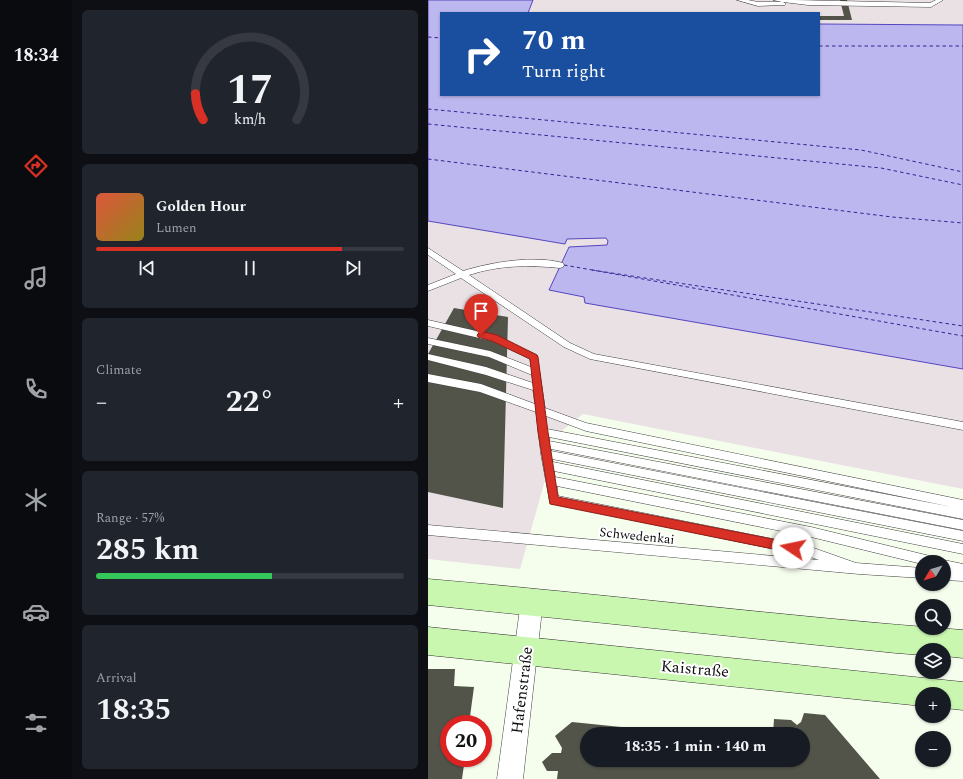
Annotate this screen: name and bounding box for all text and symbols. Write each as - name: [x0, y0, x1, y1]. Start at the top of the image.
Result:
- text: 70 m: [522, 19, 586, 62]
- icon: right: [456, 28, 508, 80]
- text: 18:34: [13, 42, 59, 69]
- text: Turn right: [522, 58, 605, 85]
- text: 17: [227, 59, 273, 122]
- text: km/h: [234, 108, 266, 130]
- icon: directions: [22, 152, 50, 180]
- text: Golden Hour: [156, 195, 246, 218]
- text: Lumen: [156, 218, 197, 238]
- icon: previous: [136, 257, 158, 279]
- icon: pause: [239, 257, 261, 279]
- icon: next: [342, 257, 364, 279]
- icon: music: [22, 264, 50, 292]
- pin: [464, 294, 498, 335]
- icon: arrive: [470, 300, 492, 322]
- text: Climate: [96, 360, 142, 380]
- icon: phone: [22, 375, 50, 403]
- text: 22°: [226, 379, 274, 425]
- text: −: [96, 386, 107, 419]
- text: +: [393, 386, 404, 419]
- icon: climate: [22, 486, 50, 514]
- text: Range · 57%: [96, 508, 164, 528]
- street label: Schwedenkai: [598, 522, 675, 550]
- text: 285 km: [96, 527, 199, 573]
- position arrow: [772, 527, 814, 569]
- north arrow: [915, 555, 951, 591]
- map controls: [915, 555, 951, 767]
- icon: car: [22, 598, 50, 626]
- button: search: [915, 599, 951, 635]
- button: layers: [915, 643, 951, 679]
- street label: Hafenstraße: [505, 645, 539, 735]
- street label: Kaistraße: [660, 654, 730, 684]
- text: Arrival: [96, 668, 137, 688]
- text: 18:35: [96, 687, 171, 733]
- button: +: [915, 687, 951, 723]
- icon: filters: [22, 709, 50, 737]
- speed limit sign: 20: [440, 715, 492, 767]
- button: −: [915, 731, 951, 767]
- text: 18:35 · 1 min · 140 m: [624, 735, 766, 758]

